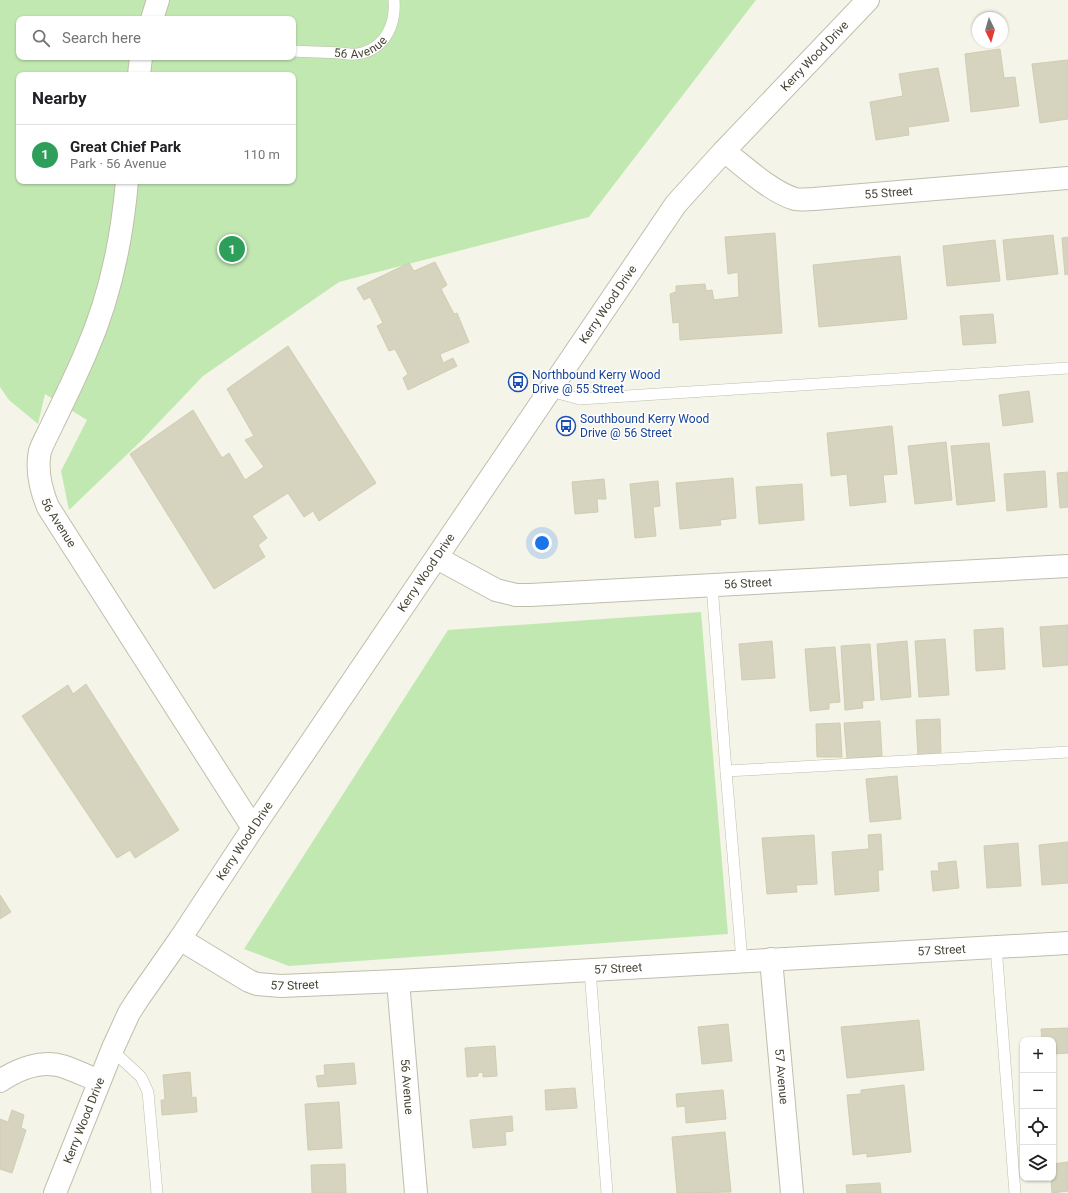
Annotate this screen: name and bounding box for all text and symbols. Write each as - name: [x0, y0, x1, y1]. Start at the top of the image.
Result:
- north arrow: [972, 12, 1008, 48]
- search box: [16, 16, 296, 60]
- street label: Kerry Wood Drive: [778, 18, 851, 94]
- icon: search: [30, 27, 52, 49]
- text: Search here: [62, 29, 141, 47]
- street label: 56 Avenue: [334, 33, 390, 61]
- text: Nearby: [32, 88, 87, 108]
- text: Great Chief Park: [70, 138, 181, 156]
- text: 1: [41, 147, 49, 162]
- text: 110 m: [243, 147, 280, 162]
- text: Park · 56 Avenue: [70, 156, 166, 171]
- street label: 55 Street: [864, 184, 913, 202]
- pin: 1: [219, 234, 245, 264]
- street label: Kerry Wood Drive: [576, 263, 639, 346]
- place label: Northbound Kerry Wood Drive @ 55 Street: [532, 368, 660, 396]
- bus stop icon: Northbound Kerry Wood Drive @ 55 Street: [507, 371, 529, 393]
- place label: Southbound Kerry Wood Drive @ 56 Street: [580, 412, 709, 440]
- bus stop icon: Southbound Kerry Wood Drive @ 56 Street: [555, 415, 577, 437]
- street label: 56 Avenue: [38, 496, 79, 550]
- street label: Kerry Wood Drive: [395, 531, 458, 614]
- your location: [532, 533, 552, 553]
- street label: 56 Street: [724, 575, 772, 592]
- street label: Kerry Wood Drive: [214, 799, 276, 883]
- street label: 57 Street: [917, 942, 966, 959]
- street label: 57 Street: [594, 960, 643, 977]
- street label: 57 Street: [270, 977, 319, 993]
- map controls: [1020, 1037, 1056, 1181]
- button: +: [1020, 1037, 1056, 1073]
- street label: 57 Avenue: [772, 1048, 791, 1105]
- street label: 56 Avenue: [398, 1058, 416, 1115]
- button: −: [1020, 1073, 1056, 1109]
- street label: Kerry Wood Drive: [60, 1075, 107, 1166]
- button: locate: [1020, 1109, 1056, 1145]
- button: layers: [1020, 1145, 1056, 1181]

